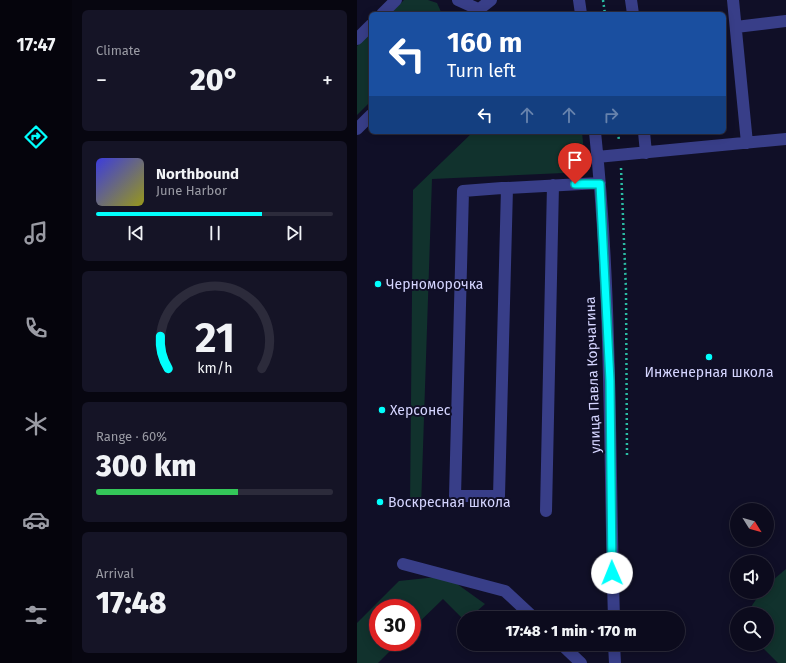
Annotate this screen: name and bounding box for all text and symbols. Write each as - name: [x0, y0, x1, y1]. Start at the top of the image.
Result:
- text: 160 m: [447, 26, 522, 59]
- icon: left: [381, 28, 433, 80]
- text: 17:47: [16, 34, 56, 56]
- text: Climate: [96, 43, 140, 58]
- text: Turn left: [447, 60, 516, 82]
- text: 20°: [190, 62, 239, 98]
- text: −: [96, 67, 107, 94]
- text: +: [322, 67, 333, 94]
- icon: left: [474, 104, 496, 126]
- icon: ahead: [516, 104, 538, 126]
- icon: ahead: [558, 104, 580, 126]
- icon: right: [600, 104, 622, 126]
- icon: directions: [22, 123, 50, 151]
- pin: [558, 143, 592, 184]
- icon: arrive: [564, 149, 586, 171]
- text: Northbound: [156, 165, 239, 183]
- text: June Harbor: [156, 183, 227, 198]
- icon: music: [22, 219, 50, 247]
- icon: previous: [125, 222, 147, 244]
- icon: pause: [204, 222, 226, 244]
- icon: next: [283, 222, 305, 244]
- place label: Черноморочка: [386, 276, 483, 293]
- marker: Черноморочка: [373, 279, 383, 289]
- street label: улица Павла Корчагина: [582, 296, 604, 454]
- text: 21: [195, 313, 234, 363]
- icon: phone: [22, 314, 50, 342]
- marker: Инженерная школа: [704, 352, 714, 362]
- text: km/h: [197, 360, 232, 377]
- place label: Инженерная школа: [644, 364, 774, 381]
- place label: Херсонес: [390, 402, 451, 419]
- marker: Херсонес: [377, 405, 387, 415]
- icon: climate: [22, 410, 50, 438]
- text: Range · 60%: [96, 429, 167, 444]
- text: 300 km: [96, 448, 196, 484]
- place label: Воскресная школа: [388, 494, 511, 511]
- marker: Воскресная школа: [375, 497, 385, 507]
- north arrow: [730, 503, 774, 547]
- map controls: [730, 503, 774, 651]
- icon: car: [22, 506, 50, 534]
- position arrow: [591, 552, 633, 594]
- button: sound: [730, 555, 774, 599]
- text: Arrival: [96, 566, 134, 581]
- text: 17:48: [96, 585, 166, 621]
- speed limit sign: 30: [369, 599, 421, 651]
- icon: filters: [22, 601, 50, 629]
- button: search: [730, 607, 774, 651]
- text: 17:48 · 1 min · 170 m: [505, 622, 637, 640]

